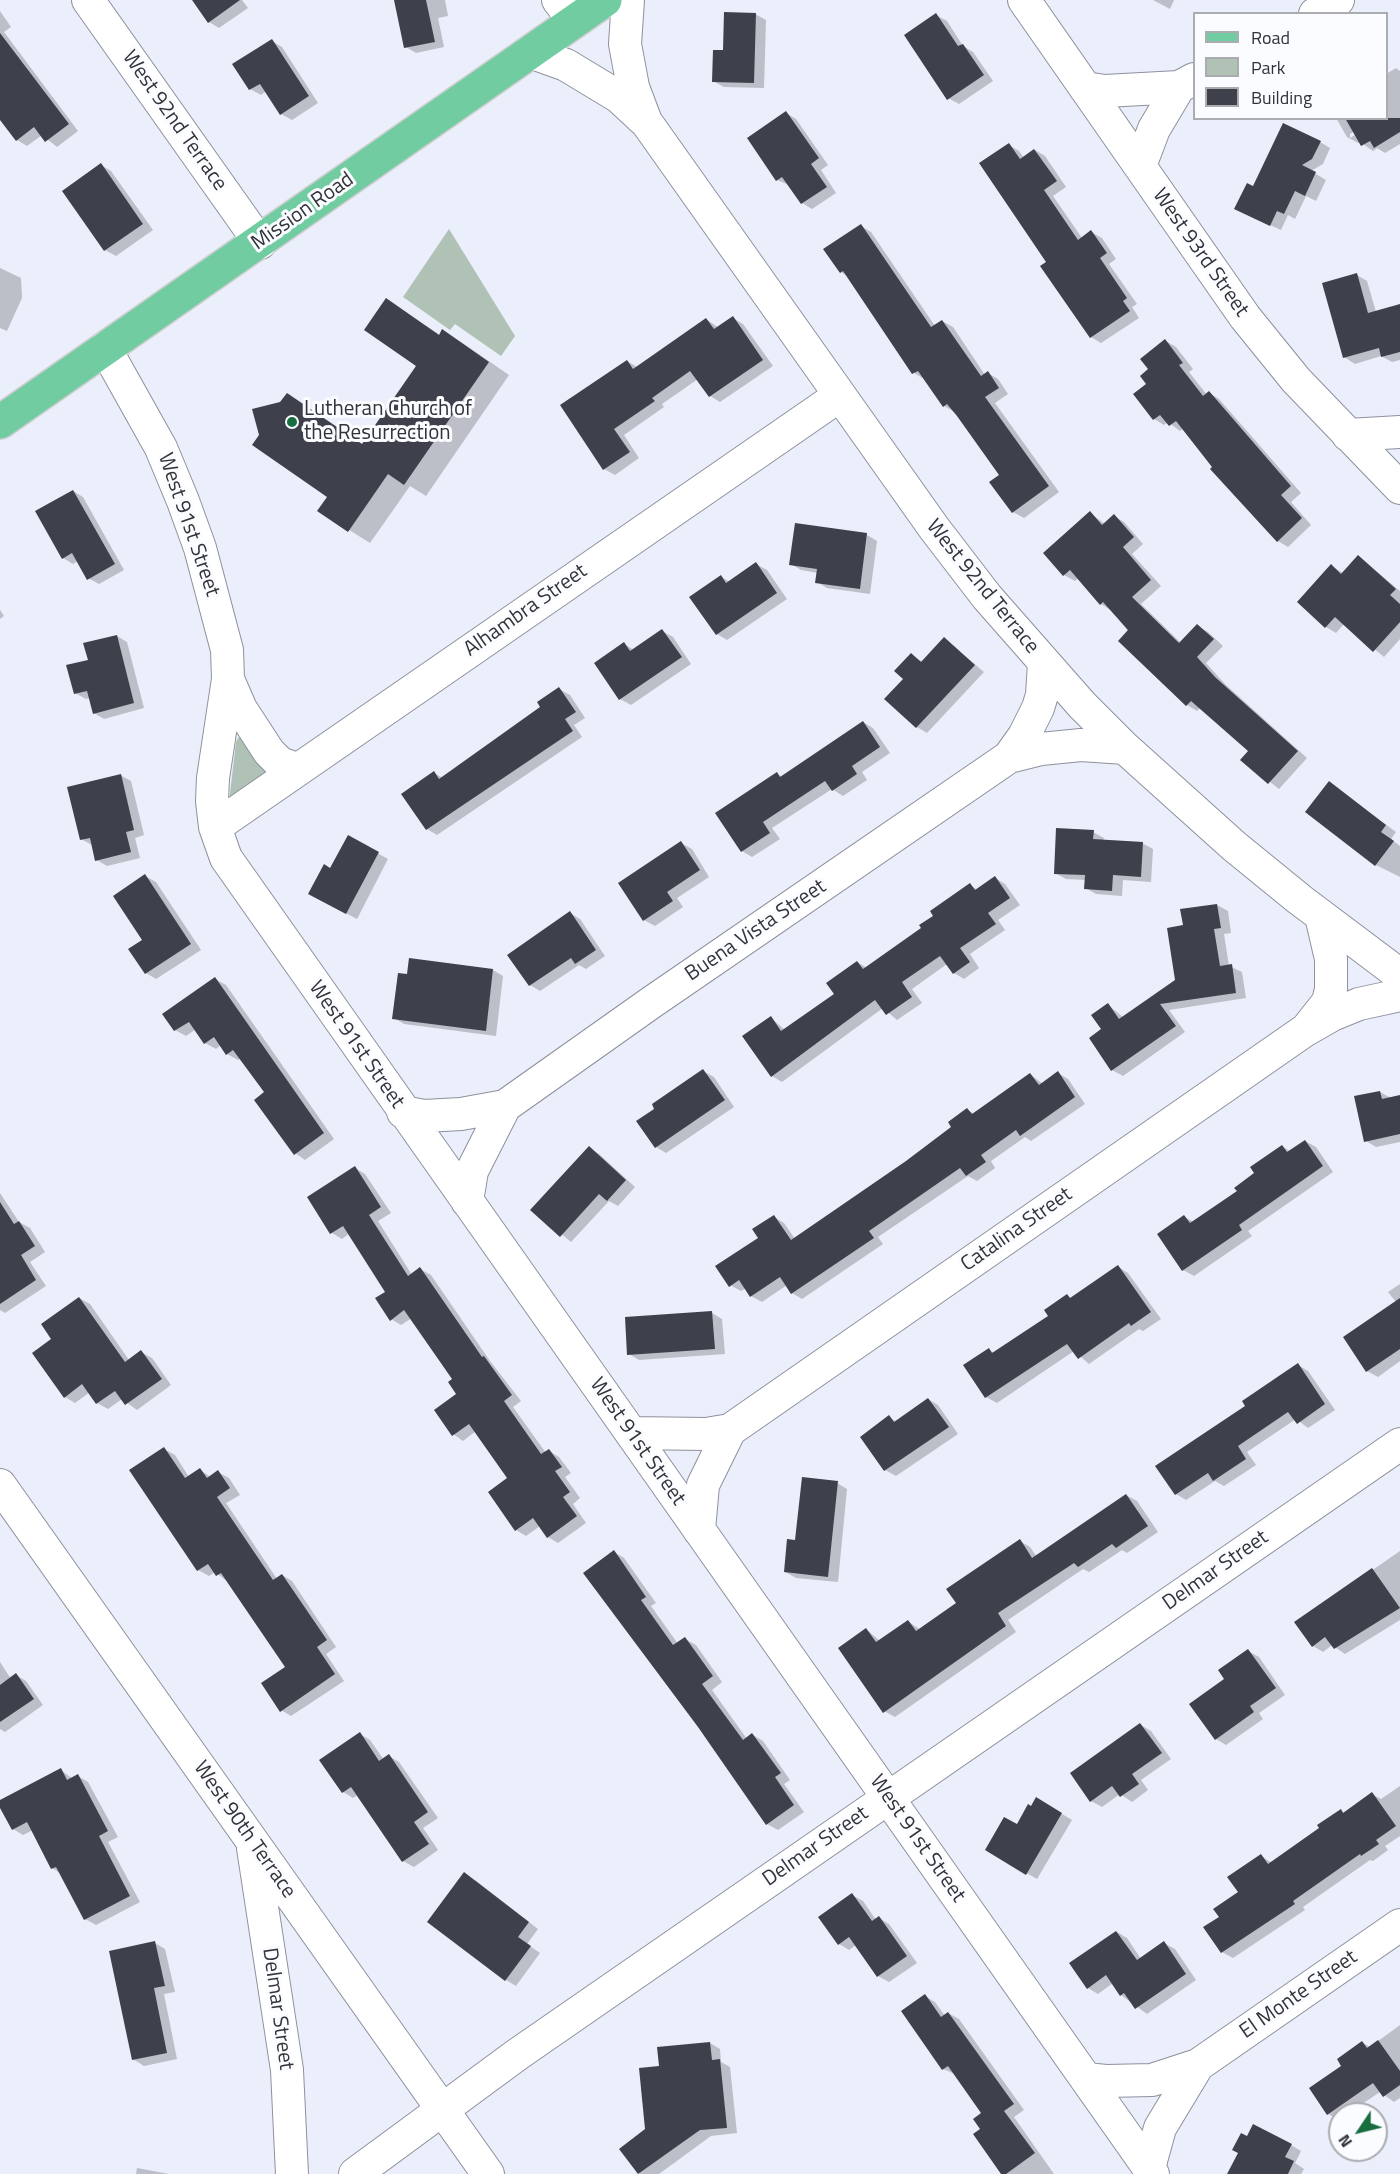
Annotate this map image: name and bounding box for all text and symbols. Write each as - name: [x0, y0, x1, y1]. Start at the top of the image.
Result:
- legend: [1193, 12, 1388, 120]
- text: Road: [1251, 24, 1290, 51]
- street label: West 92nd Terrace: [116, 46, 232, 196]
- text: Park: [1251, 54, 1285, 81]
- text: Building: [1251, 84, 1312, 111]
- street label: Mission Road: [247, 168, 359, 256]
- street label: West 93rd Street: [1146, 184, 1254, 322]
- place label: Lutheran Church of the Resurrection: [304, 397, 472, 447]
- marker: Lutheran Church of the Resurrection: [285, 415, 299, 429]
- street label: West 91st Street: [152, 450, 224, 600]
- street label: West 92nd Terrace: [920, 515, 1044, 659]
- street label: Alhambra Street: [460, 559, 592, 663]
- street label: Buena Vista Street: [681, 875, 831, 987]
- street label: West 91st Street: [303, 976, 409, 1114]
- street label: Catalina Street: [957, 1182, 1077, 1278]
- street label: West 91st Street: [584, 1373, 690, 1511]
- street label: Delmar Street: [1158, 1525, 1274, 1617]
- street label: West 90th Terrace: [187, 1757, 301, 1903]
- street label: West 91st Street: [864, 1770, 970, 1908]
- street label: Delmar Street: [758, 1801, 874, 1893]
- street label: El Monte Street: [1235, 1945, 1363, 2045]
- street label: Delmar Street: [256, 1946, 298, 2072]
- north arrow: [1328, 2102, 1388, 2162]
- text: N: [1332, 2130, 1358, 2153]

